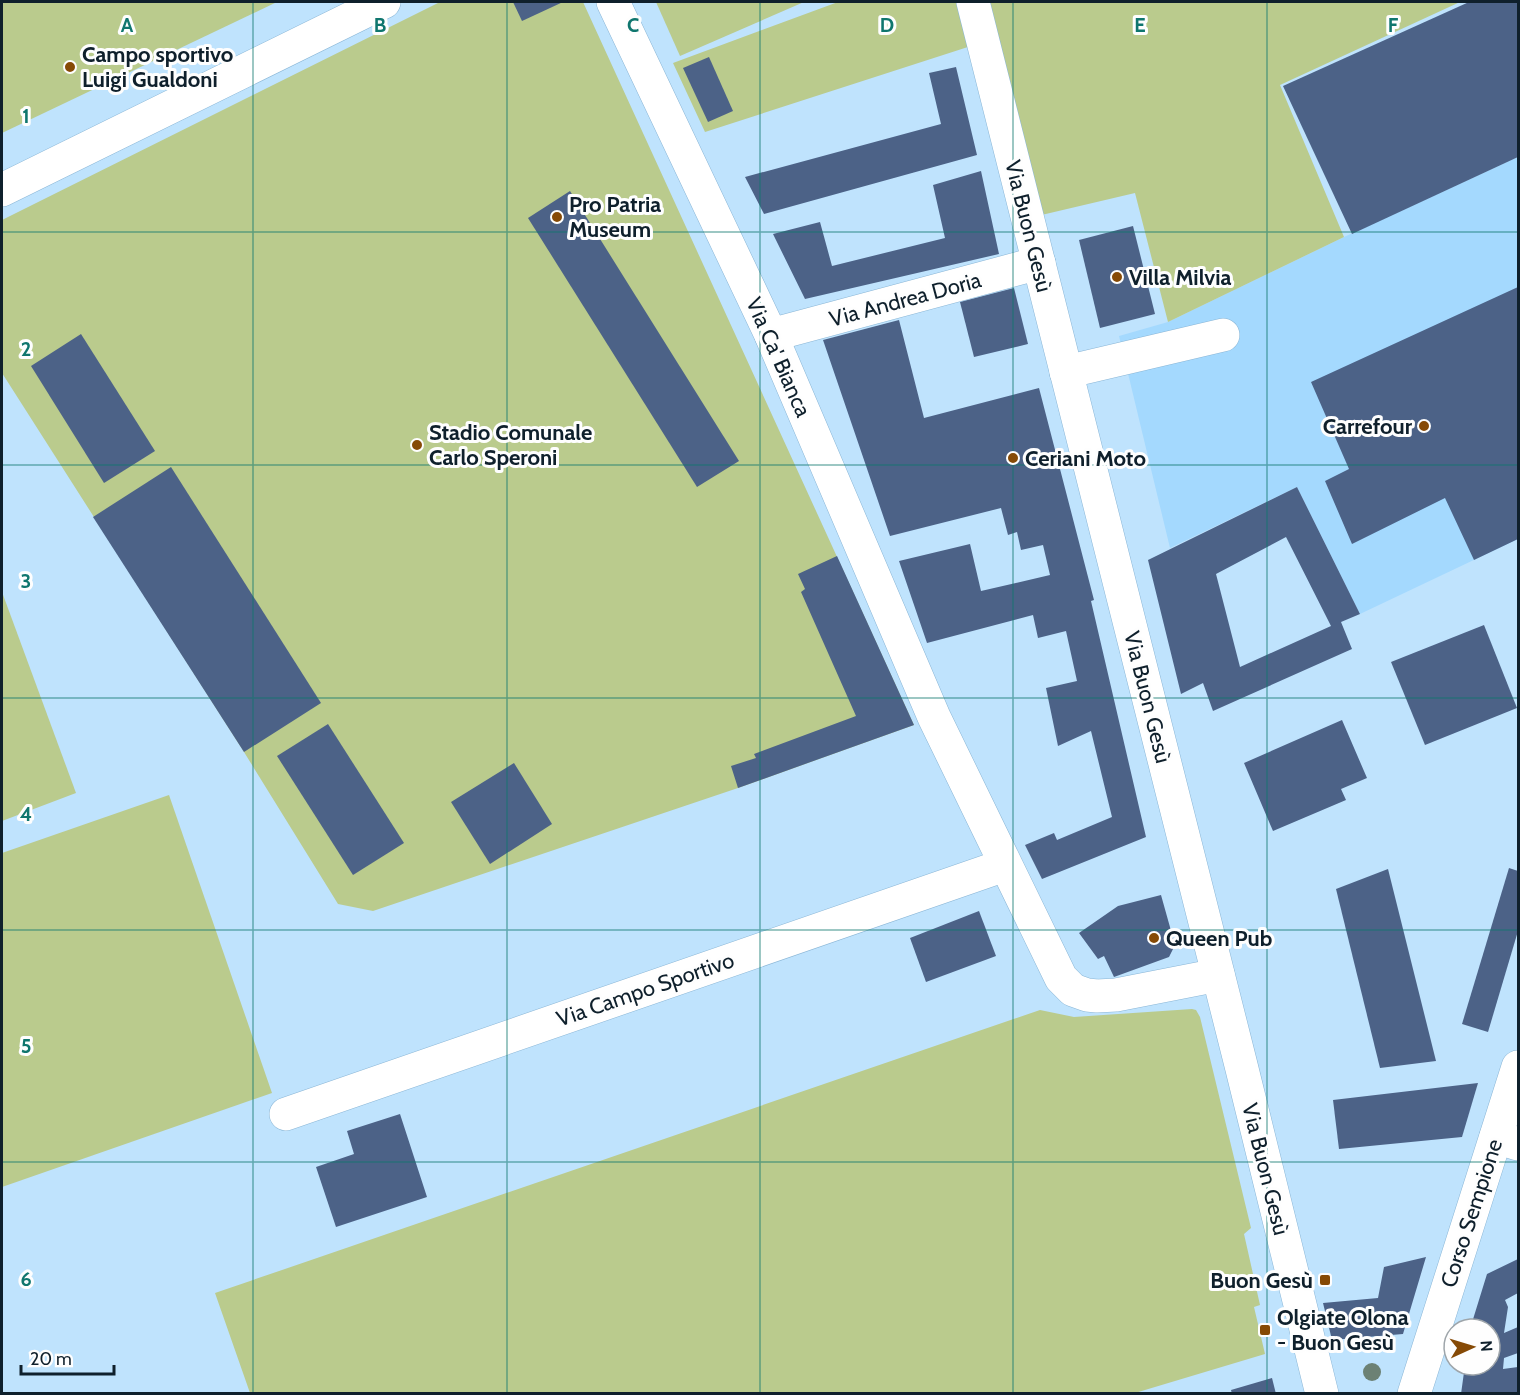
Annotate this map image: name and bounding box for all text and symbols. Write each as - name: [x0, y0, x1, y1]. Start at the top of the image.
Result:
- text: A: [121, 13, 134, 37]
- text: B: [374, 13, 386, 37]
- text: C: [627, 13, 639, 37]
- text: D: [880, 13, 894, 37]
- text: E: [1134, 13, 1146, 37]
- text: F: [1388, 13, 1399, 37]
- place label: Campo sportivo Luigi Gualdoni: [82, 41, 233, 93]
- marker: Campo sportivo Luigi Gualdoni: [63, 60, 77, 74]
- text: 1: [22, 104, 30, 128]
- street label: Via Buon Gesù: [999, 157, 1058, 295]
- place label: Pro Patria Museum: [569, 191, 661, 243]
- marker: Pro Patria Museum: [550, 210, 564, 224]
- place label: Villa Milvia: [1129, 264, 1232, 291]
- street label: Via Andrea Doria: [826, 266, 984, 333]
- marker: Villa Milvia: [1110, 270, 1124, 284]
- street label: Via Ca' Bianca: [740, 293, 817, 422]
- text: 2: [21, 337, 31, 361]
- place label: Carrefour: [1323, 413, 1413, 440]
- place label: Stadio Comunale Carlo Speroni: [429, 419, 592, 471]
- marker: Carrefour: [1417, 419, 1431, 433]
- marker: Stadio Comunale Carlo Speroni: [410, 438, 424, 452]
- place label: Ceriani Moto: [1025, 445, 1146, 472]
- marker: Ceriani Moto: [1006, 451, 1020, 465]
- text: 3: [21, 569, 31, 593]
- street label: Via Buon Gesù: [1118, 628, 1177, 766]
- text: 4: [20, 802, 32, 826]
- place label: Queen Pub: [1166, 925, 1272, 952]
- marker: Queen Pub: [1147, 931, 1161, 945]
- street label: Via Campo Sportivo: [553, 946, 738, 1033]
- text: 5: [21, 1034, 31, 1058]
- street label: Via Buon Gesù: [1236, 1100, 1295, 1238]
- street label: Corso Sempione: [1435, 1136, 1508, 1291]
- text: 6: [20, 1267, 32, 1291]
- place label: Buon Gesù: [1210, 1267, 1313, 1294]
- marker: Buon Gesù: [1318, 1273, 1332, 1287]
- place label: Olgiate Olona - Buon Gesù: [1277, 1304, 1409, 1356]
- north arrow: [1442, 1317, 1502, 1377]
- marker: Olgiate Olona - Buon Gesù: [1258, 1323, 1272, 1337]
- scale bar: [21, 1338, 114, 1376]
- text: N: [1477, 1340, 1496, 1352]
- text: 20 m: [30, 1348, 72, 1370]

